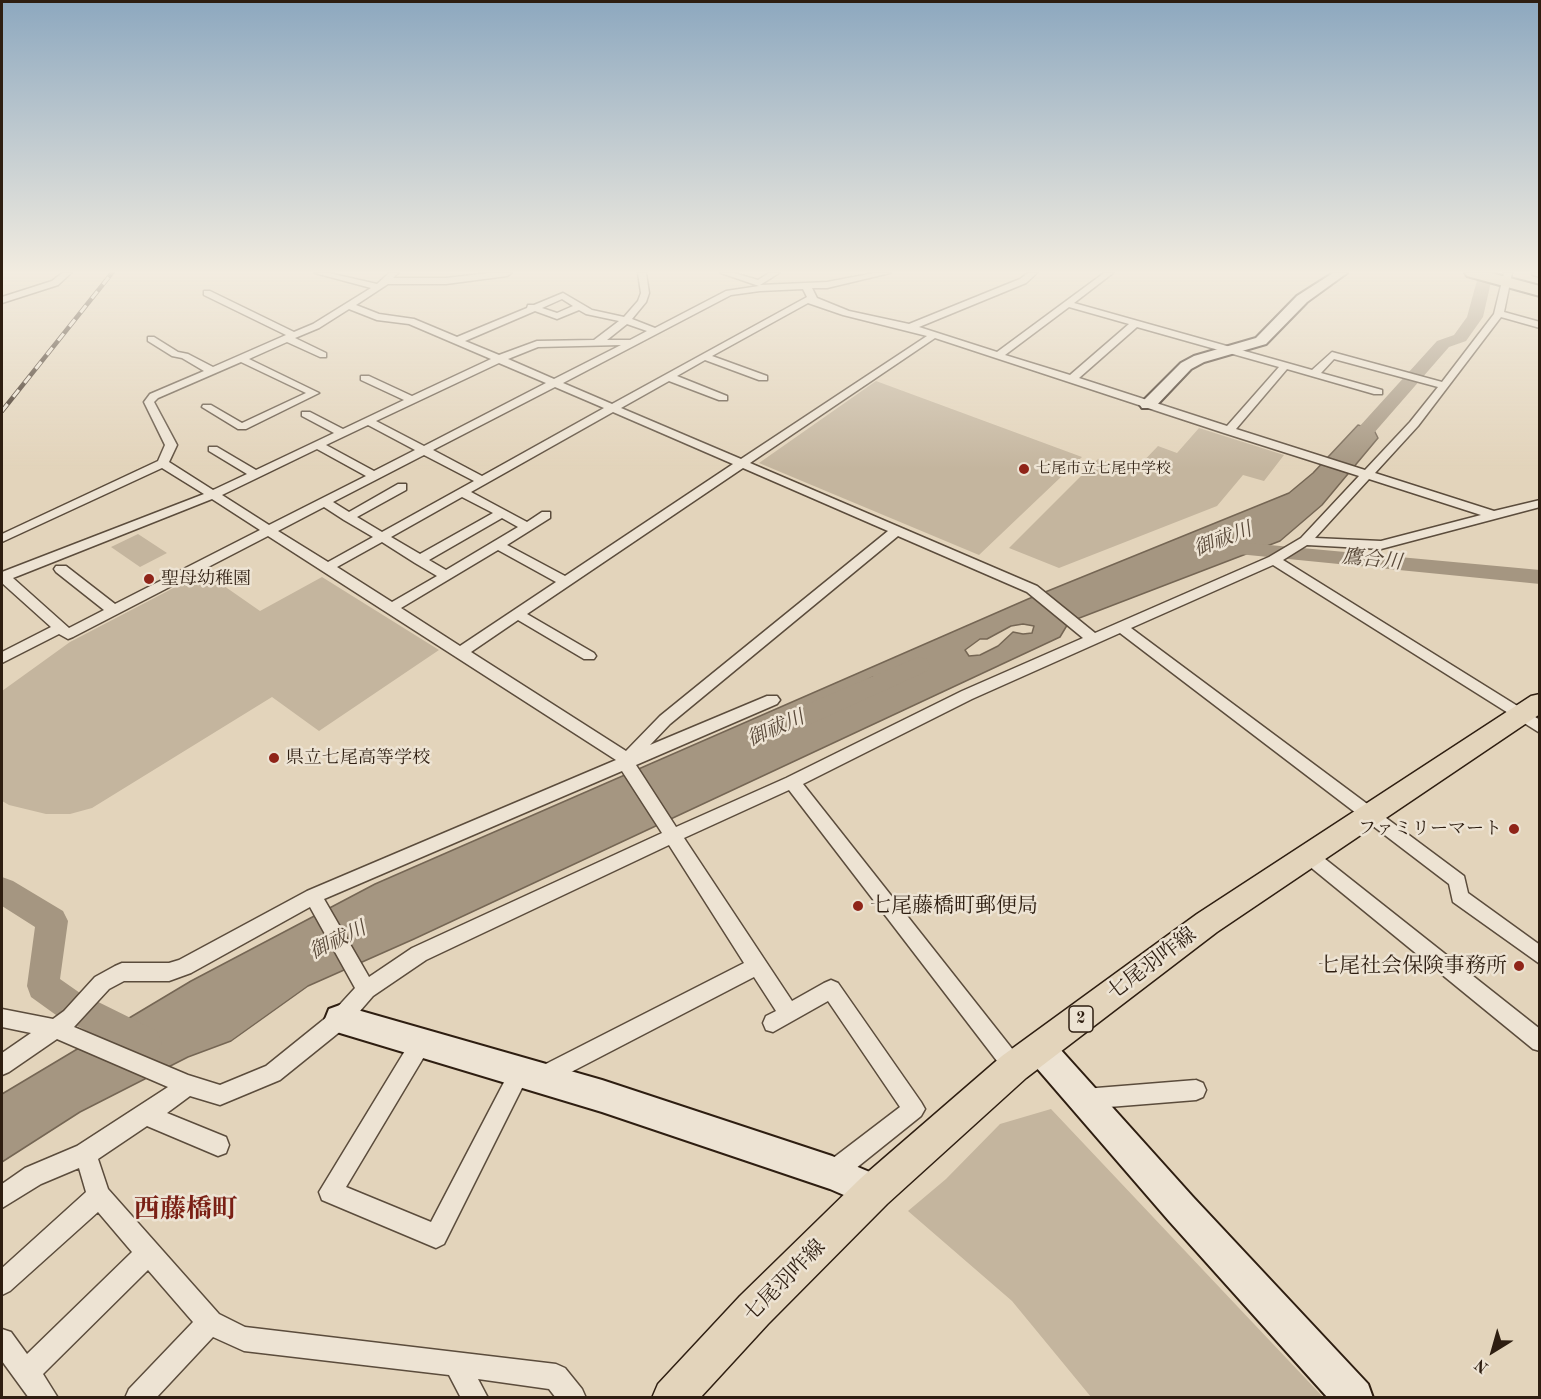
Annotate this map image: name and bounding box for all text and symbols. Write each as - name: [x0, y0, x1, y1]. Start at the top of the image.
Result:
- place label: 七尾市立七尾中学校: [1036, 460, 1171, 478]
- marker: 七尾市立七尾中学校: [1017, 462, 1031, 476]
- water label: 御祓川: [1191, 518, 1255, 562]
- water label: 鷹合川: [1341, 545, 1403, 575]
- place label: 聖母幼稚園: [161, 568, 251, 590]
- marker: 聖母幼稚園: [142, 572, 156, 586]
- water label: 御祓川: [744, 706, 808, 752]
- place label: 県立七尾高等学校: [286, 747, 430, 769]
- marker: 県立七尾高等学校: [267, 751, 281, 765]
- place label: ファミリーマート: [1358, 818, 1502, 840]
- marker: ファミリーマート: [1507, 822, 1521, 836]
- place label: 七尾藤橋町郵便局: [870, 893, 1038, 919]
- marker: 七尾藤橋町郵便局: [851, 899, 865, 913]
- water label: 御祓川: [306, 917, 370, 965]
- street label: 七尾羽咋線: [1102, 922, 1202, 1006]
- place label: 七尾社会保険事務所: [1318, 953, 1507, 979]
- marker: 七尾社会保険事務所: [1512, 959, 1526, 973]
- road number: 2: [1069, 1006, 1093, 1032]
- district label: 西藤橋町: [134, 1194, 238, 1226]
- street label: 七尾羽咋線: [739, 1235, 831, 1327]
- north arrow: [1463, 1321, 1523, 1381]
- text: N: [1472, 1355, 1492, 1375]

